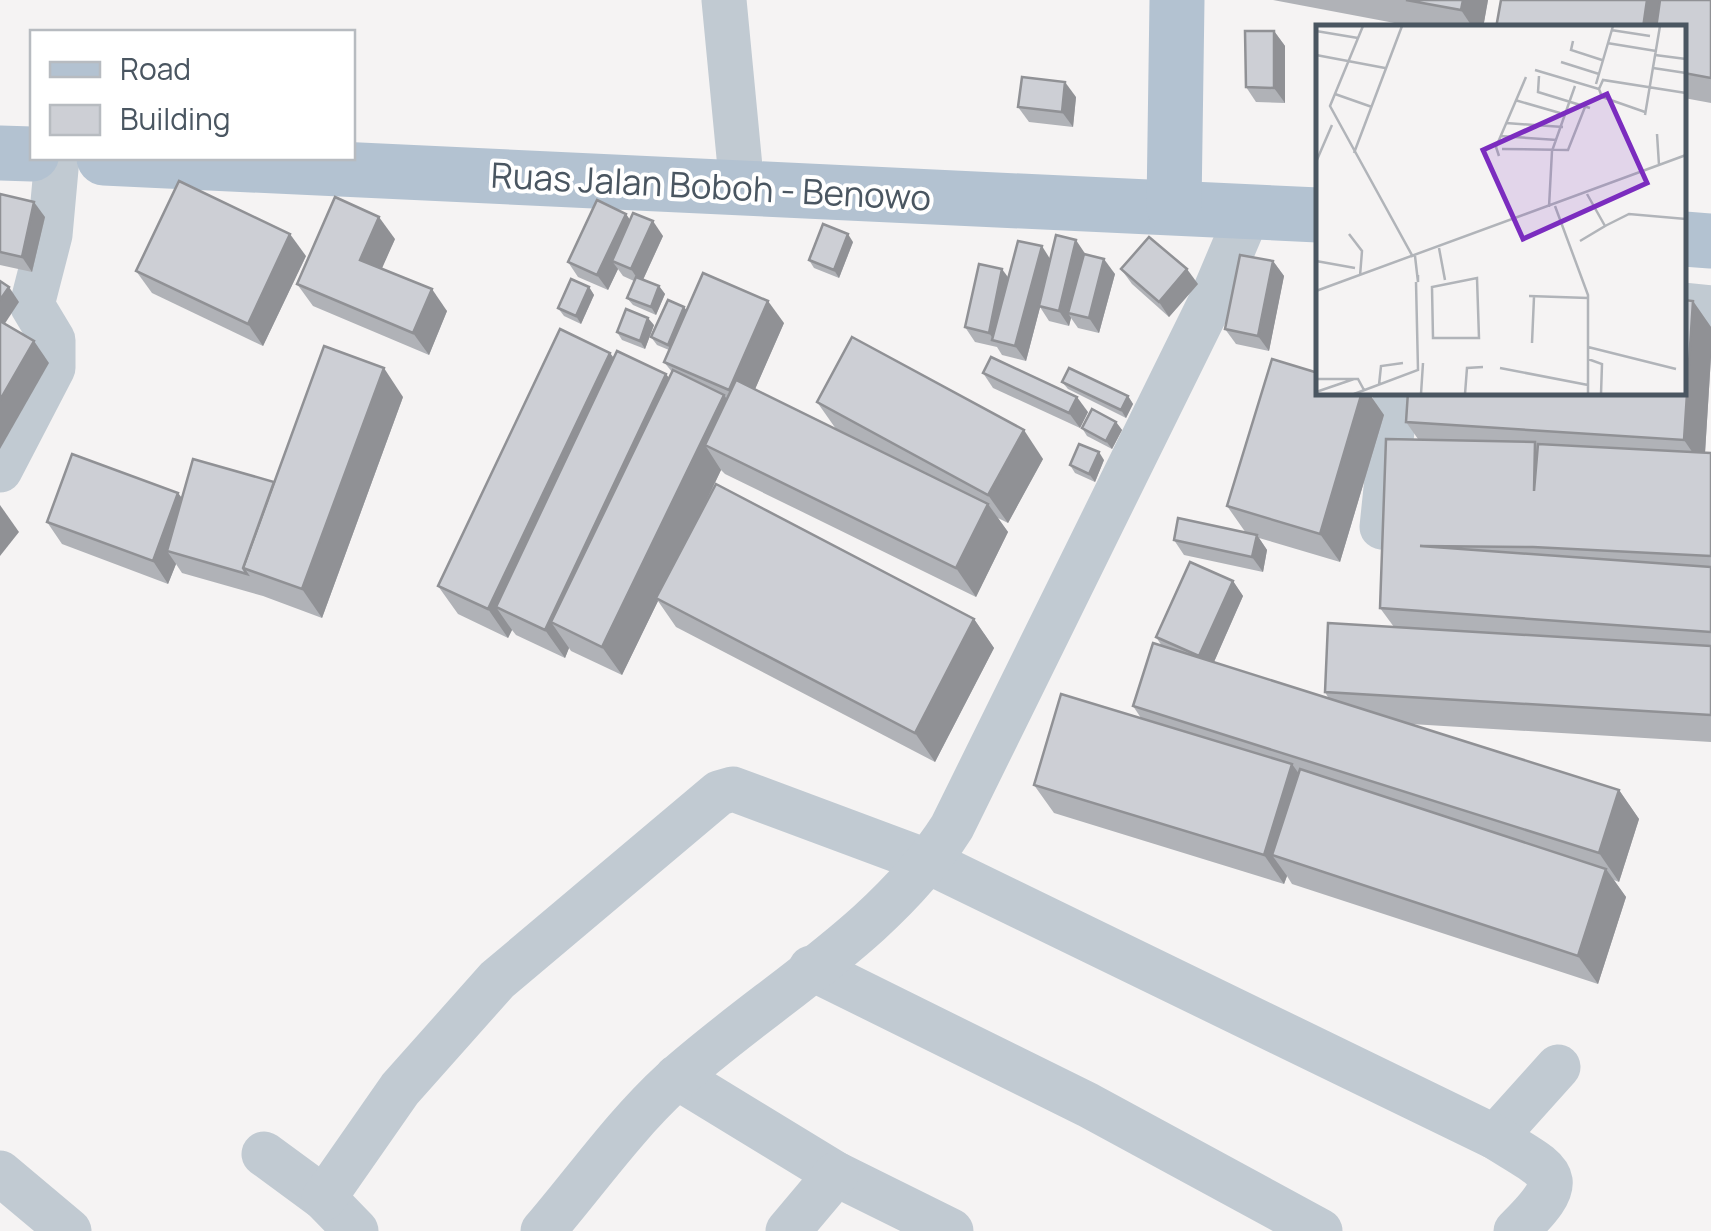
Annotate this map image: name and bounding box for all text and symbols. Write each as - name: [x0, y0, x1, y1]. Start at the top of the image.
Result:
- inset map: [1316, 25, 1686, 395]
- legend: [30, 30, 355, 160]
- text: Road: [120, 48, 191, 89]
- text: Building: [120, 98, 231, 139]
- street label: Ruas Jalan Boboh - Benowo: [490, 150, 932, 222]

